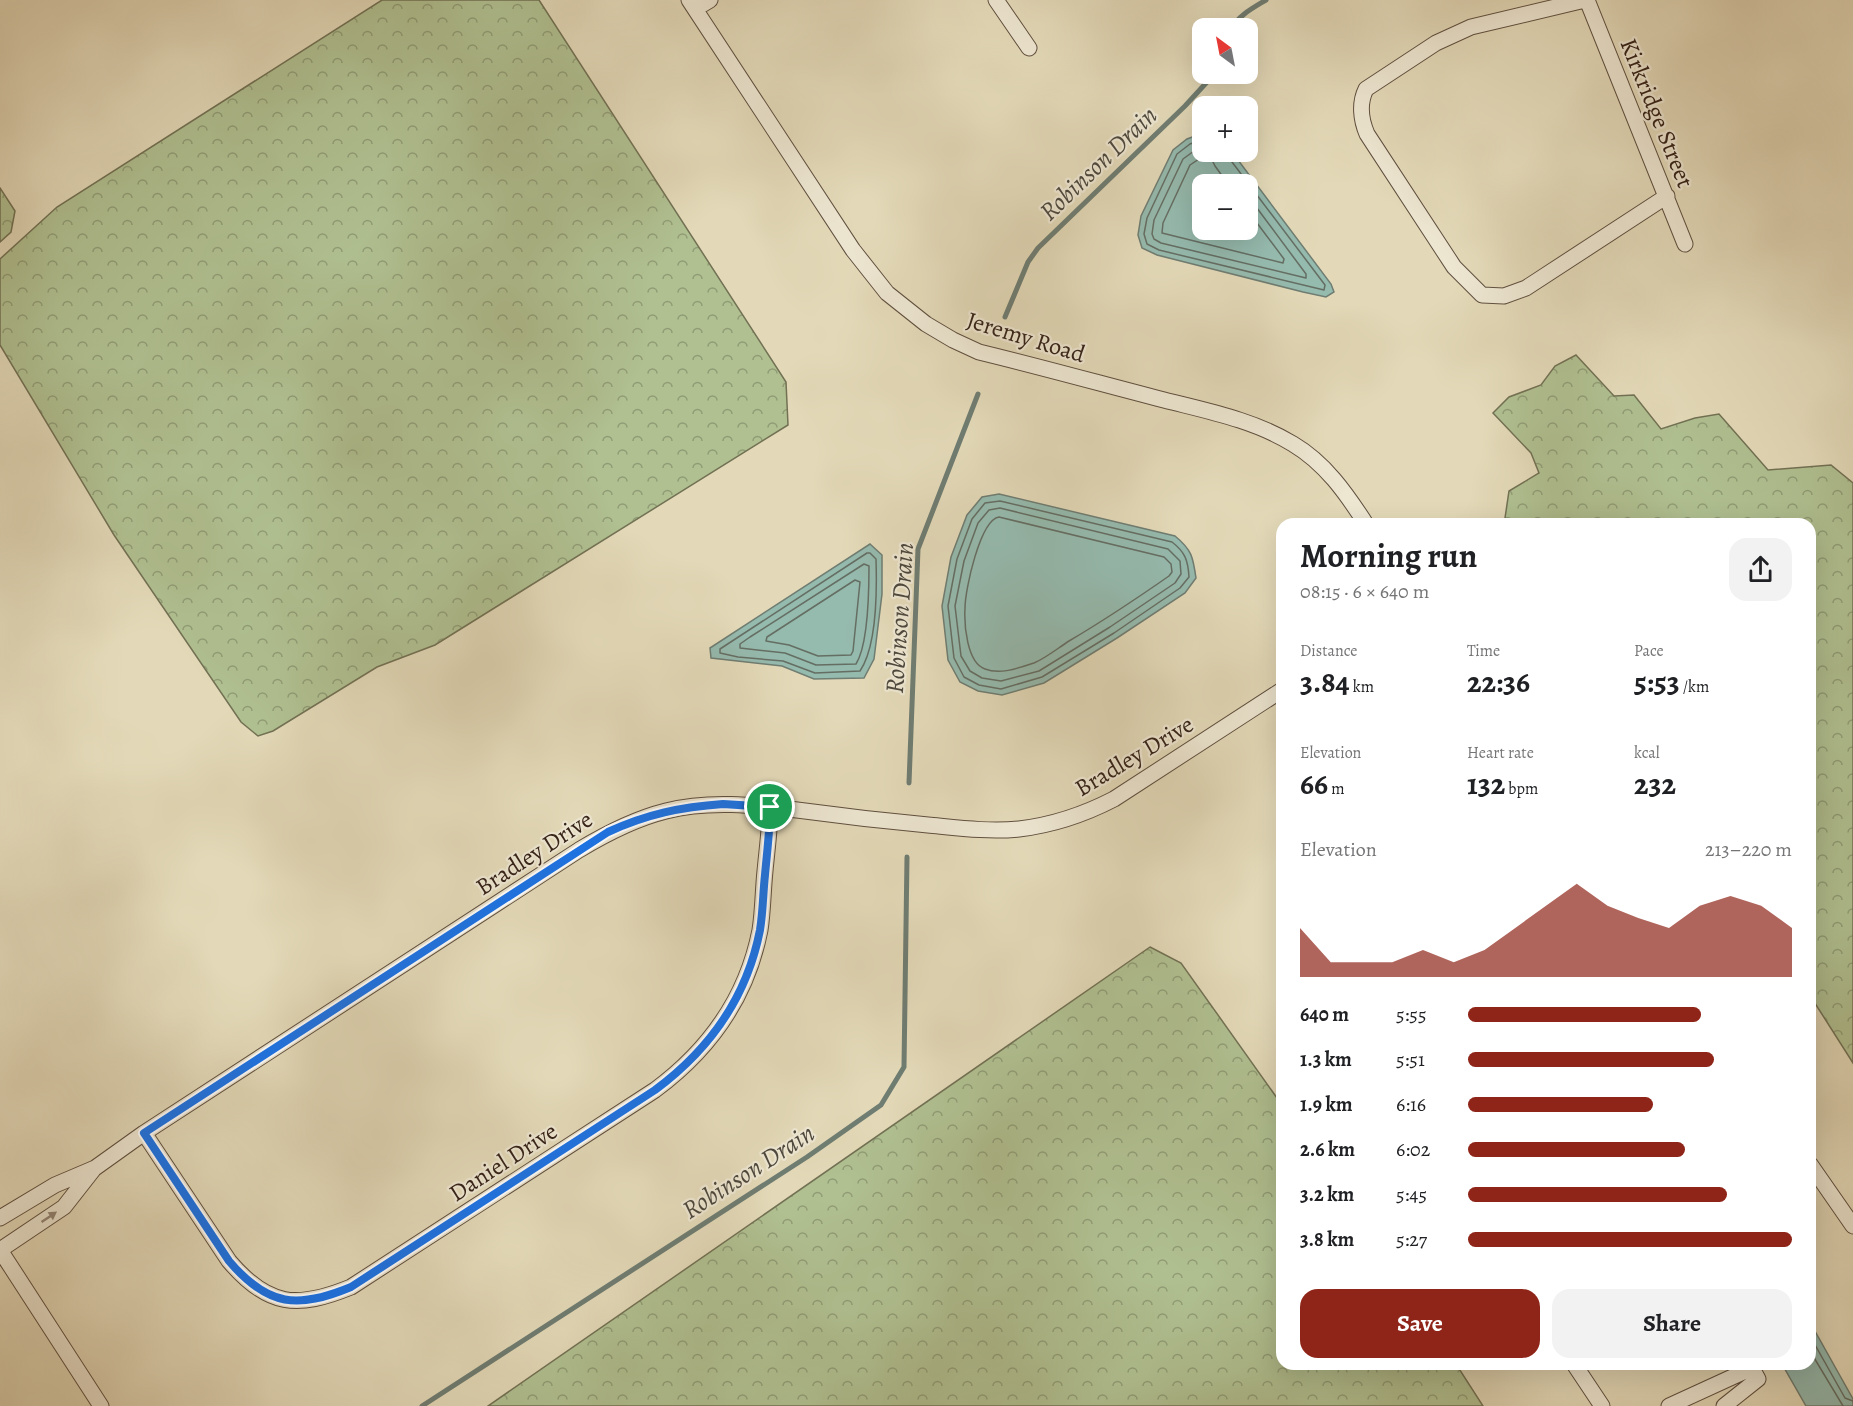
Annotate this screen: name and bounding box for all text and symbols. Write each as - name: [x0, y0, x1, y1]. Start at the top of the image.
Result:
- north arrow: [1192, 18, 1258, 84]
- map controls: [1192, 18, 1258, 240]
- street label: Kirkridge Street: [1613, 34, 1702, 192]
- button: +: [1192, 96, 1258, 162]
- water label: Robinson Drain: [1032, 98, 1165, 228]
- button: −: [1192, 174, 1258, 240]
- street label: Jeremy Road: [963, 304, 1089, 370]
- text: Morning run: [1300, 533, 1477, 578]
- button: share: [1729, 538, 1792, 601]
- water label: Robinson Drain: [877, 541, 922, 695]
- text: 08:15 · 6 × 640 m: [1300, 578, 1429, 605]
- text: Distance: [1300, 640, 1357, 662]
- text: Time: [1467, 640, 1500, 662]
- text: Pace: [1634, 640, 1664, 662]
- text: 3.84: [1300, 662, 1350, 702]
- text: 22:36: [1467, 662, 1530, 702]
- text: 5:53: [1634, 662, 1680, 702]
- text: km: [1350, 676, 1374, 698]
- text: /km: [1680, 676, 1709, 698]
- street label: Bradley Drive: [1069, 708, 1199, 804]
- text: Elevation: [1300, 742, 1361, 764]
- text: Heart rate: [1467, 742, 1534, 764]
- text: kcal: [1634, 742, 1660, 764]
- text: 66: [1300, 764, 1328, 804]
- text: 132: [1467, 764, 1505, 804]
- text: 232: [1634, 764, 1676, 804]
- text: m: [1328, 778, 1345, 800]
- text: bpm: [1505, 778, 1538, 800]
- pin: [744, 781, 795, 832]
- icon: arrive: [753, 790, 786, 823]
- street label: Bradley Drive: [469, 803, 599, 903]
- text: Elevation: [1300, 836, 1377, 863]
- text: 213–220 m: [1705, 836, 1792, 863]
- text: 640 m: [1300, 1001, 1349, 1028]
- text: 5:55: [1396, 1001, 1427, 1028]
- text: 1.3 km: [1300, 1046, 1352, 1073]
- text: 5:51: [1396, 1046, 1425, 1073]
- text: 1.9 km: [1300, 1091, 1353, 1118]
- text: 6:16: [1396, 1091, 1426, 1118]
- street label: Daniel Drive: [443, 1115, 563, 1209]
- water label: Robinson Drain: [675, 1116, 821, 1227]
- text: 2.6 km: [1300, 1136, 1355, 1163]
- text: 6:02: [1396, 1136, 1430, 1163]
- text: 3.2 km: [1300, 1181, 1354, 1208]
- text: 5:45: [1396, 1181, 1427, 1208]
- one-way arrow: [40, 1211, 56, 1223]
- text: 3.8 km: [1300, 1226, 1354, 1253]
- text: 5:27: [1396, 1226, 1427, 1253]
- button: Save: [1300, 1289, 1540, 1358]
- button: Share: [1552, 1289, 1792, 1358]

